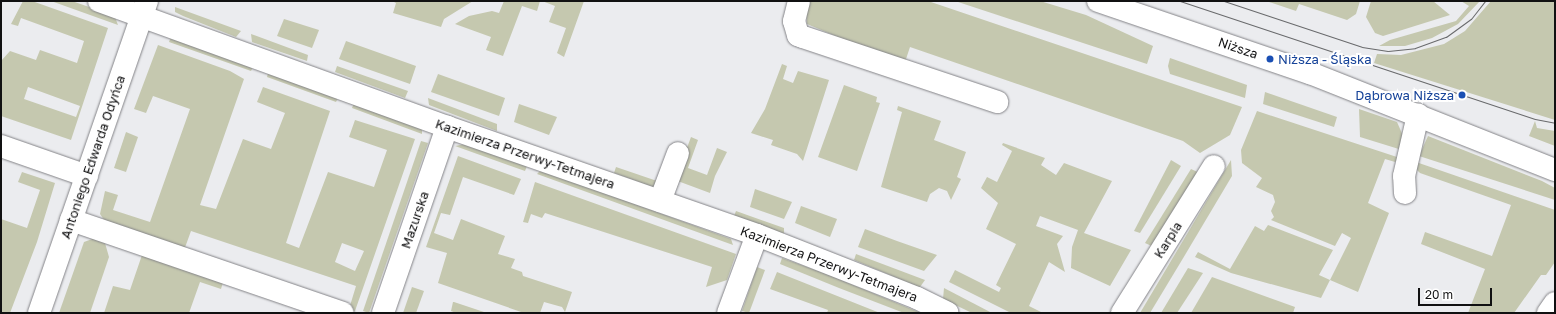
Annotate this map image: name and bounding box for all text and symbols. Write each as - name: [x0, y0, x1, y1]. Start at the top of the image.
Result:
- street label: Niższa: [1216, 34, 1260, 62]
- place label: Niższa - Śląska: [1278, 51, 1372, 67]
- marker: Niższa - Śląska: [1265, 54, 1275, 64]
- street label: Antoniego Edwarda Odyńca: [58, 73, 128, 241]
- place label: Dąbrowa Niższa: [1355, 87, 1454, 103]
- marker: Dąbrowa Niższa: [1457, 90, 1467, 100]
- street label: Kazimierza Przerwy-Tetmajera: [433, 116, 617, 192]
- street label: Mazurska: [398, 189, 432, 251]
- street label: Karpia: [1151, 219, 1185, 261]
- street label: Kazimierza Przerwy-Tetmajera: [738, 223, 920, 305]
- scale bar: [1420, 280, 1494, 306]
- text: 20 m: [1425, 287, 1453, 302]

